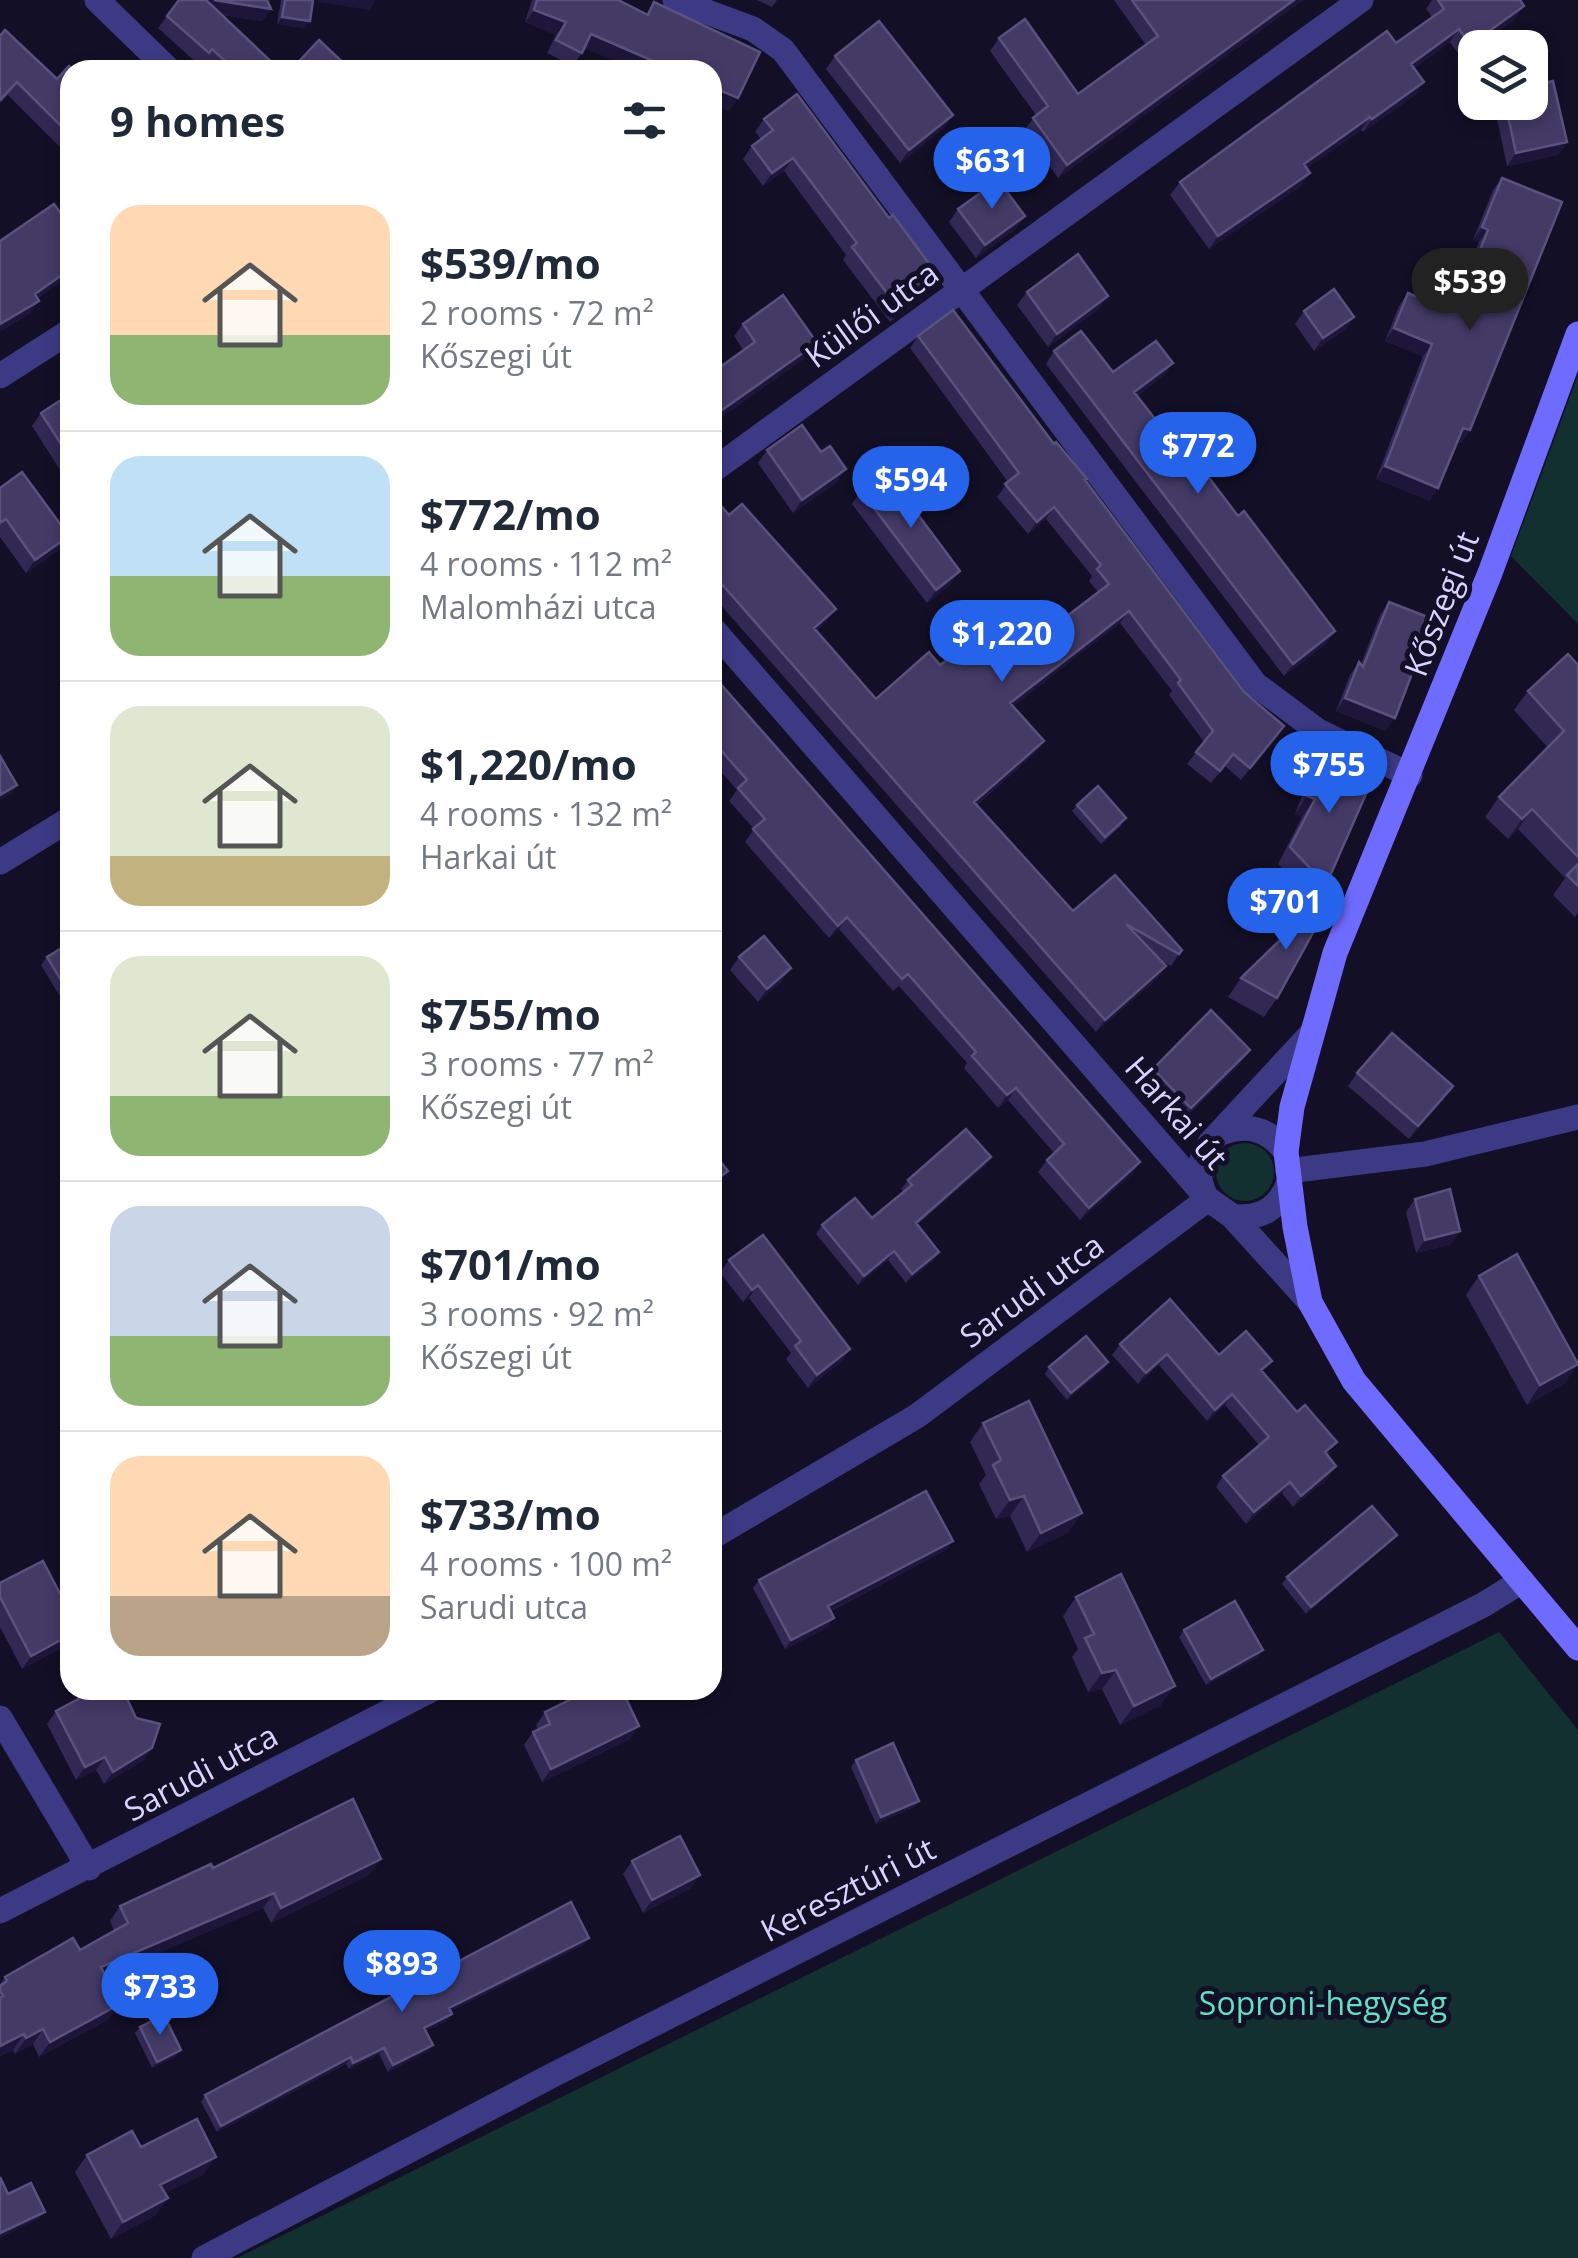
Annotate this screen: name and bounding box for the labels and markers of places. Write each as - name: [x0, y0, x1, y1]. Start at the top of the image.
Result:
- pin: $631: [933, 127, 1051, 212]
- pin: $539: [1411, 248, 1529, 333]
- pin: $772: [1139, 412, 1257, 497]
- pin: $594: [852, 446, 970, 531]
- pin: $1,220: [921, 600, 1083, 685]
- pin: $755: [1270, 731, 1388, 816]
- pin: $701: [1227, 868, 1345, 953]
- pin: $893: [343, 1930, 461, 2015]
- pin: $733: [101, 1953, 219, 2038]

